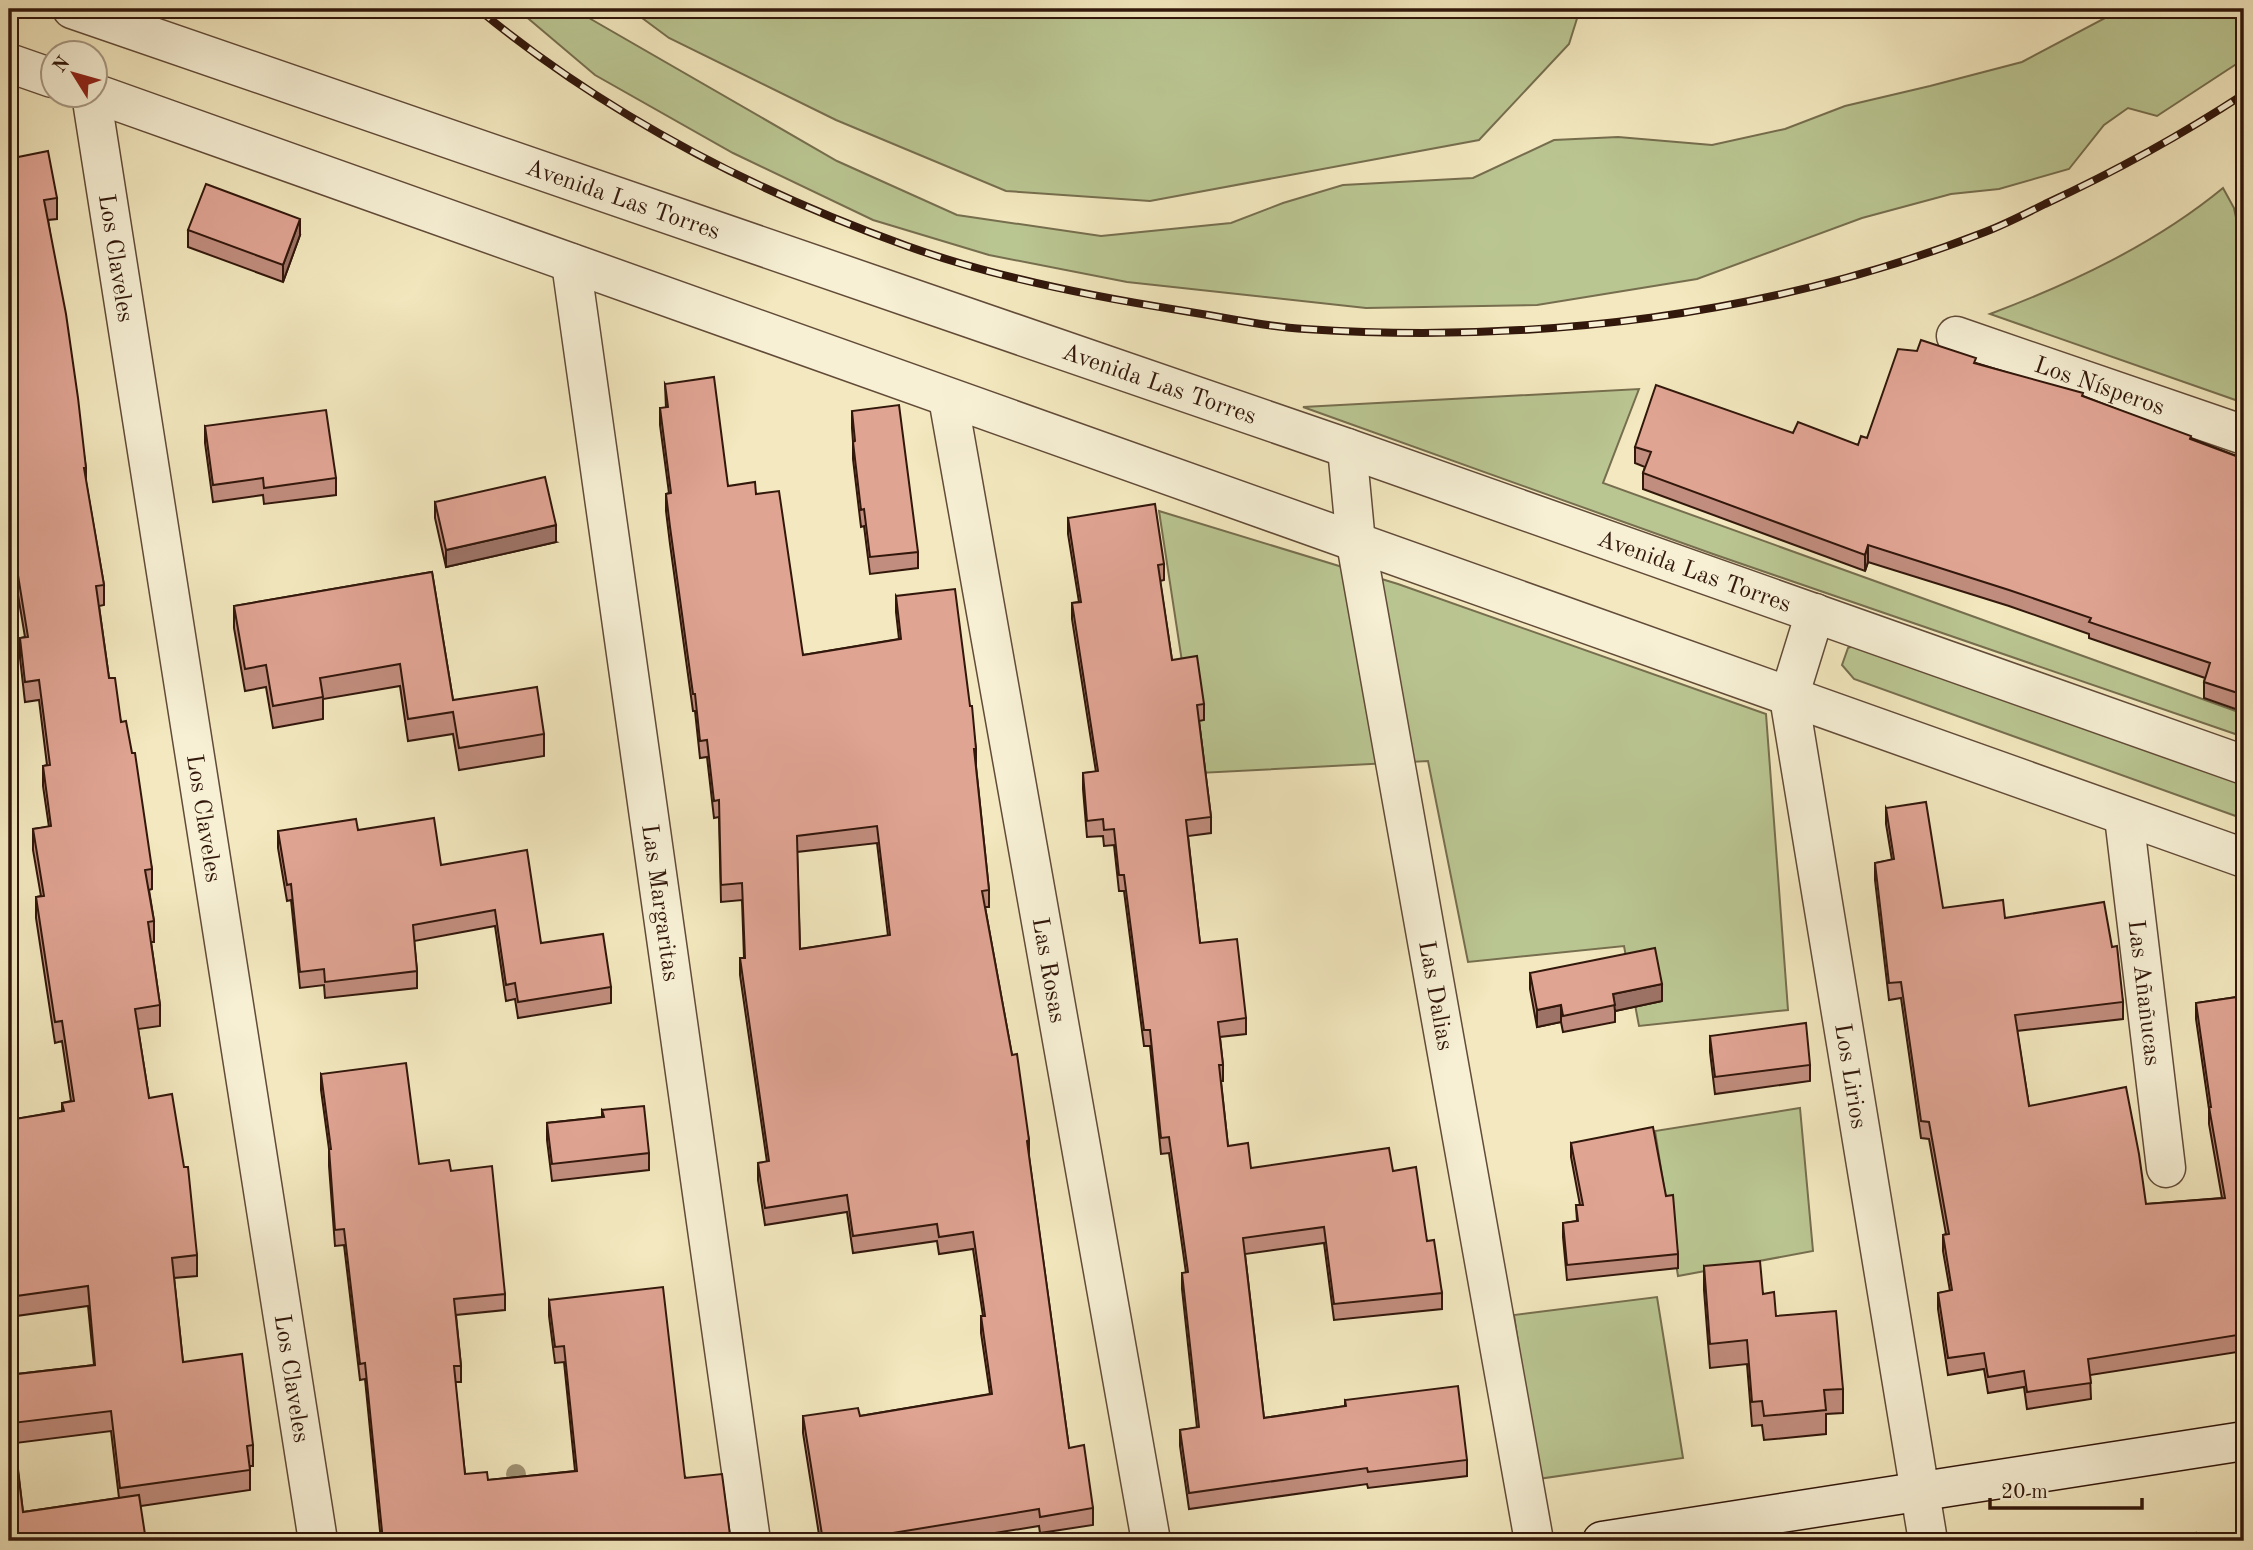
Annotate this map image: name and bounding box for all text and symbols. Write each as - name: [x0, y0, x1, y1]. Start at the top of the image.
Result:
- north arrow: [38, 38, 108, 108]
- text: N: [50, 53, 75, 77]
- street label: Avenida Las Torres: [522, 156, 723, 245]
- street label: Los Claveles: [93, 193, 137, 324]
- street label: Avenida Las Torres: [1058, 341, 1259, 430]
- street label: Los Nísperos: [2031, 354, 2167, 421]
- street label: Avenida Las Torres: [1594, 527, 1794, 618]
- street label: Los Claveles: [181, 753, 225, 884]
- street label: Las Margaritas: [636, 823, 682, 983]
- street label: Las Rosas: [1026, 916, 1069, 1025]
- street label: Las Añañucas: [2122, 919, 2164, 1067]
- street label: Las Dalias: [1413, 939, 1456, 1053]
- street label: Los Lirios: [1829, 1022, 1870, 1131]
- street label: Los Claveles: [269, 1313, 312, 1444]
- scale bar: [1990, 1466, 2143, 1510]
- text: 20 m: [2001, 1482, 2048, 1503]

